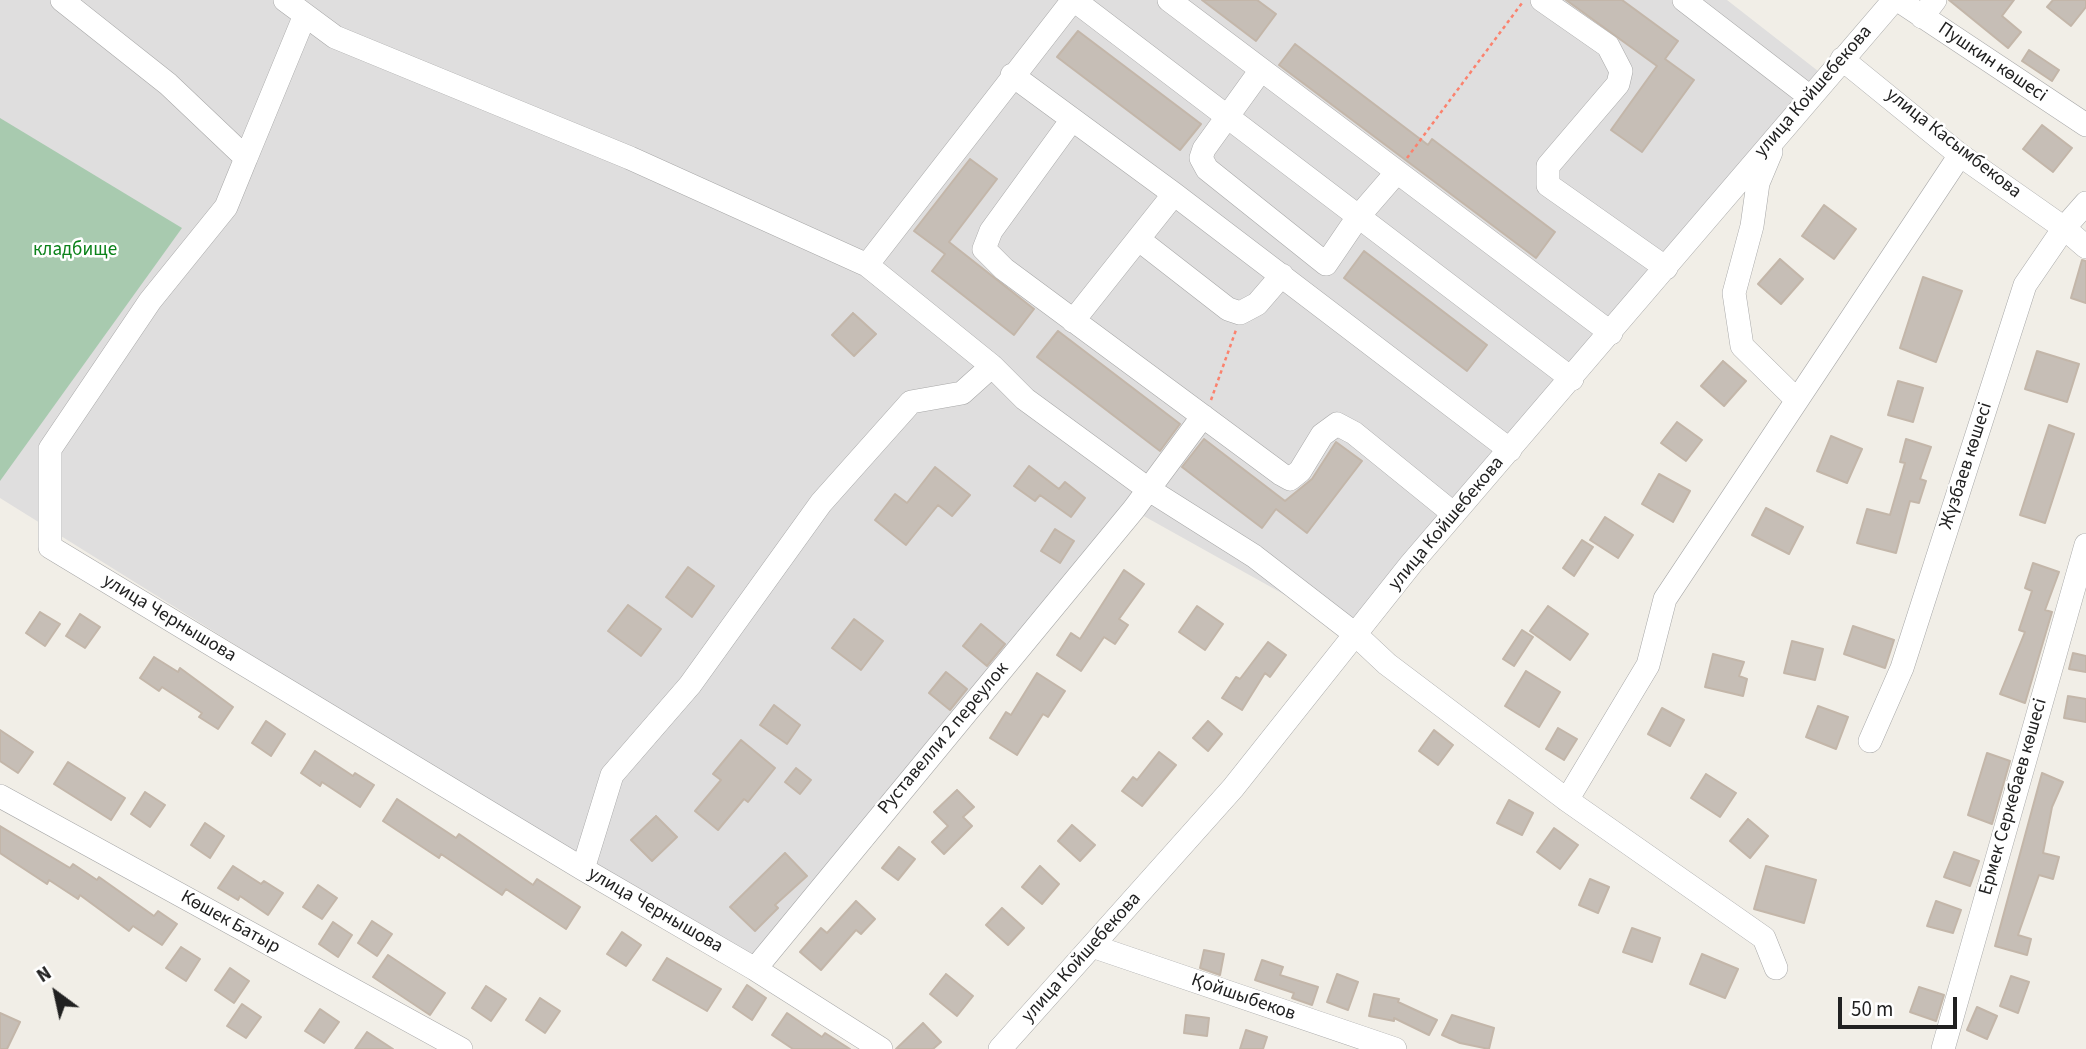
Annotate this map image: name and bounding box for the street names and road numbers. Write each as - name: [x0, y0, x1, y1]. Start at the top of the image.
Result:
- street label: Пушкин көшесі: [1933, 18, 2051, 108]
- street label: улица Койшебекова: [1750, 21, 1878, 163]
- street label: улица Касымбекова: [1881, 84, 2025, 204]
- street label: Жүзбаев көшесі: [1936, 400, 1998, 532]
- street label: улица Койшебекова: [1384, 453, 1510, 595]
- street label: улица Чернышова: [98, 570, 240, 668]
- street label: Руставелли 2 переулок: [874, 658, 1014, 820]
- street label: Ермек Серкебаев көшесі: [1975, 696, 2053, 898]
- street label: улица Чернышова: [583, 863, 727, 959]
- street label: Көшек Батыр: [176, 886, 284, 960]
- street label: улица Койшебекова: [1017, 888, 1147, 1028]
- street label: Қойшыбеков: [1188, 970, 1298, 1026]

